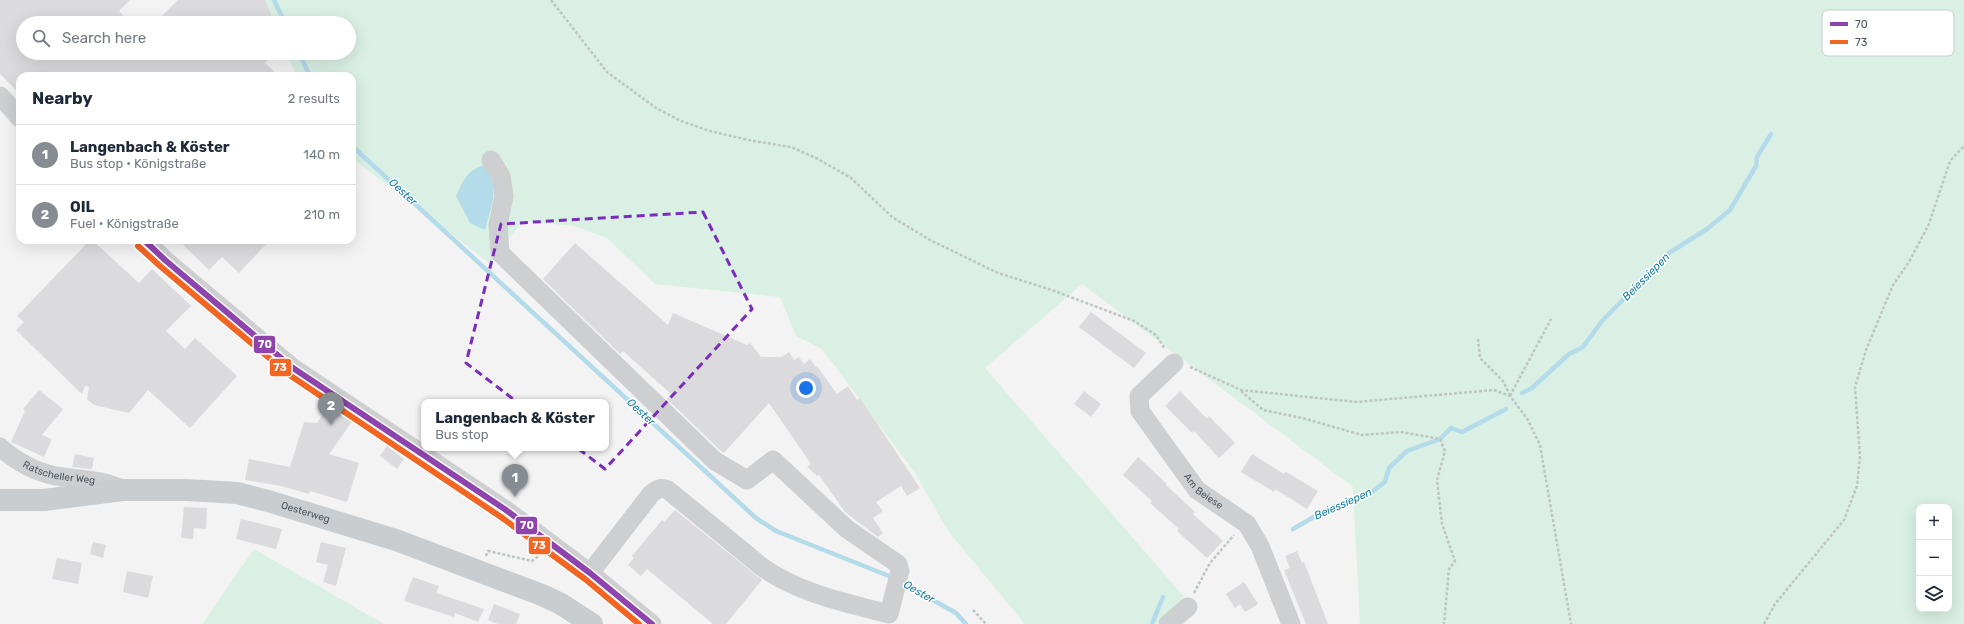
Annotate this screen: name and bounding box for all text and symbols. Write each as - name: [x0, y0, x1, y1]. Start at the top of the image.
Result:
- legend: [1822, 10, 1954, 56]
- search box: [16, 16, 356, 60]
- text: 70: [1855, 18, 1868, 31]
- icon: search: [30, 27, 52, 49]
- text: Search here: [62, 29, 146, 47]
- text: 73: [1855, 36, 1868, 49]
- text: Nearby: [32, 88, 93, 108]
- text: 2 results: [288, 91, 340, 106]
- text: Langenbach & Köster: [70, 138, 230, 156]
- text: 1: [42, 147, 48, 162]
- text: 140 m: [303, 147, 340, 162]
- text: Bus stop · Königstraße: [70, 156, 206, 171]
- water label: Oester: [386, 176, 420, 209]
- text: OIL: [70, 198, 95, 216]
- text: 2: [41, 207, 49, 222]
- text: 210 m: [304, 207, 340, 222]
- text: Fuel · Königstraße: [70, 216, 179, 231]
- water label: Beiessiepen: [1620, 250, 1673, 303]
- line badge: 70: [253, 335, 276, 354]
- text: 70: [258, 338, 272, 351]
- line badge: 73: [269, 358, 292, 377]
- text: 73: [273, 361, 287, 374]
- your location: [796, 378, 816, 398]
- pin: 2: [318, 392, 344, 425]
- water label: Oester: [624, 396, 658, 429]
- popup: [421, 399, 609, 451]
- text: Langenbach & Köster: [435, 409, 595, 427]
- text: Bus stop: [435, 427, 488, 442]
- street label: Ratscheller Weg: [21, 459, 96, 487]
- pin: 1: [502, 464, 528, 497]
- street label: Am Beiese: [1181, 471, 1225, 512]
- water label: Beiessiepen: [1312, 485, 1374, 522]
- street label: Oesterweg: [280, 499, 331, 526]
- map controls: [1916, 504, 1952, 612]
- button: +: [1916, 504, 1952, 540]
- line badge: 70: [515, 516, 538, 535]
- text: 70: [520, 519, 534, 532]
- line badge: 73: [528, 536, 551, 555]
- text: 73: [532, 539, 546, 552]
- button: −: [1916, 540, 1952, 576]
- button: layers: [1916, 576, 1952, 612]
- water label: Oester: [901, 578, 938, 606]

